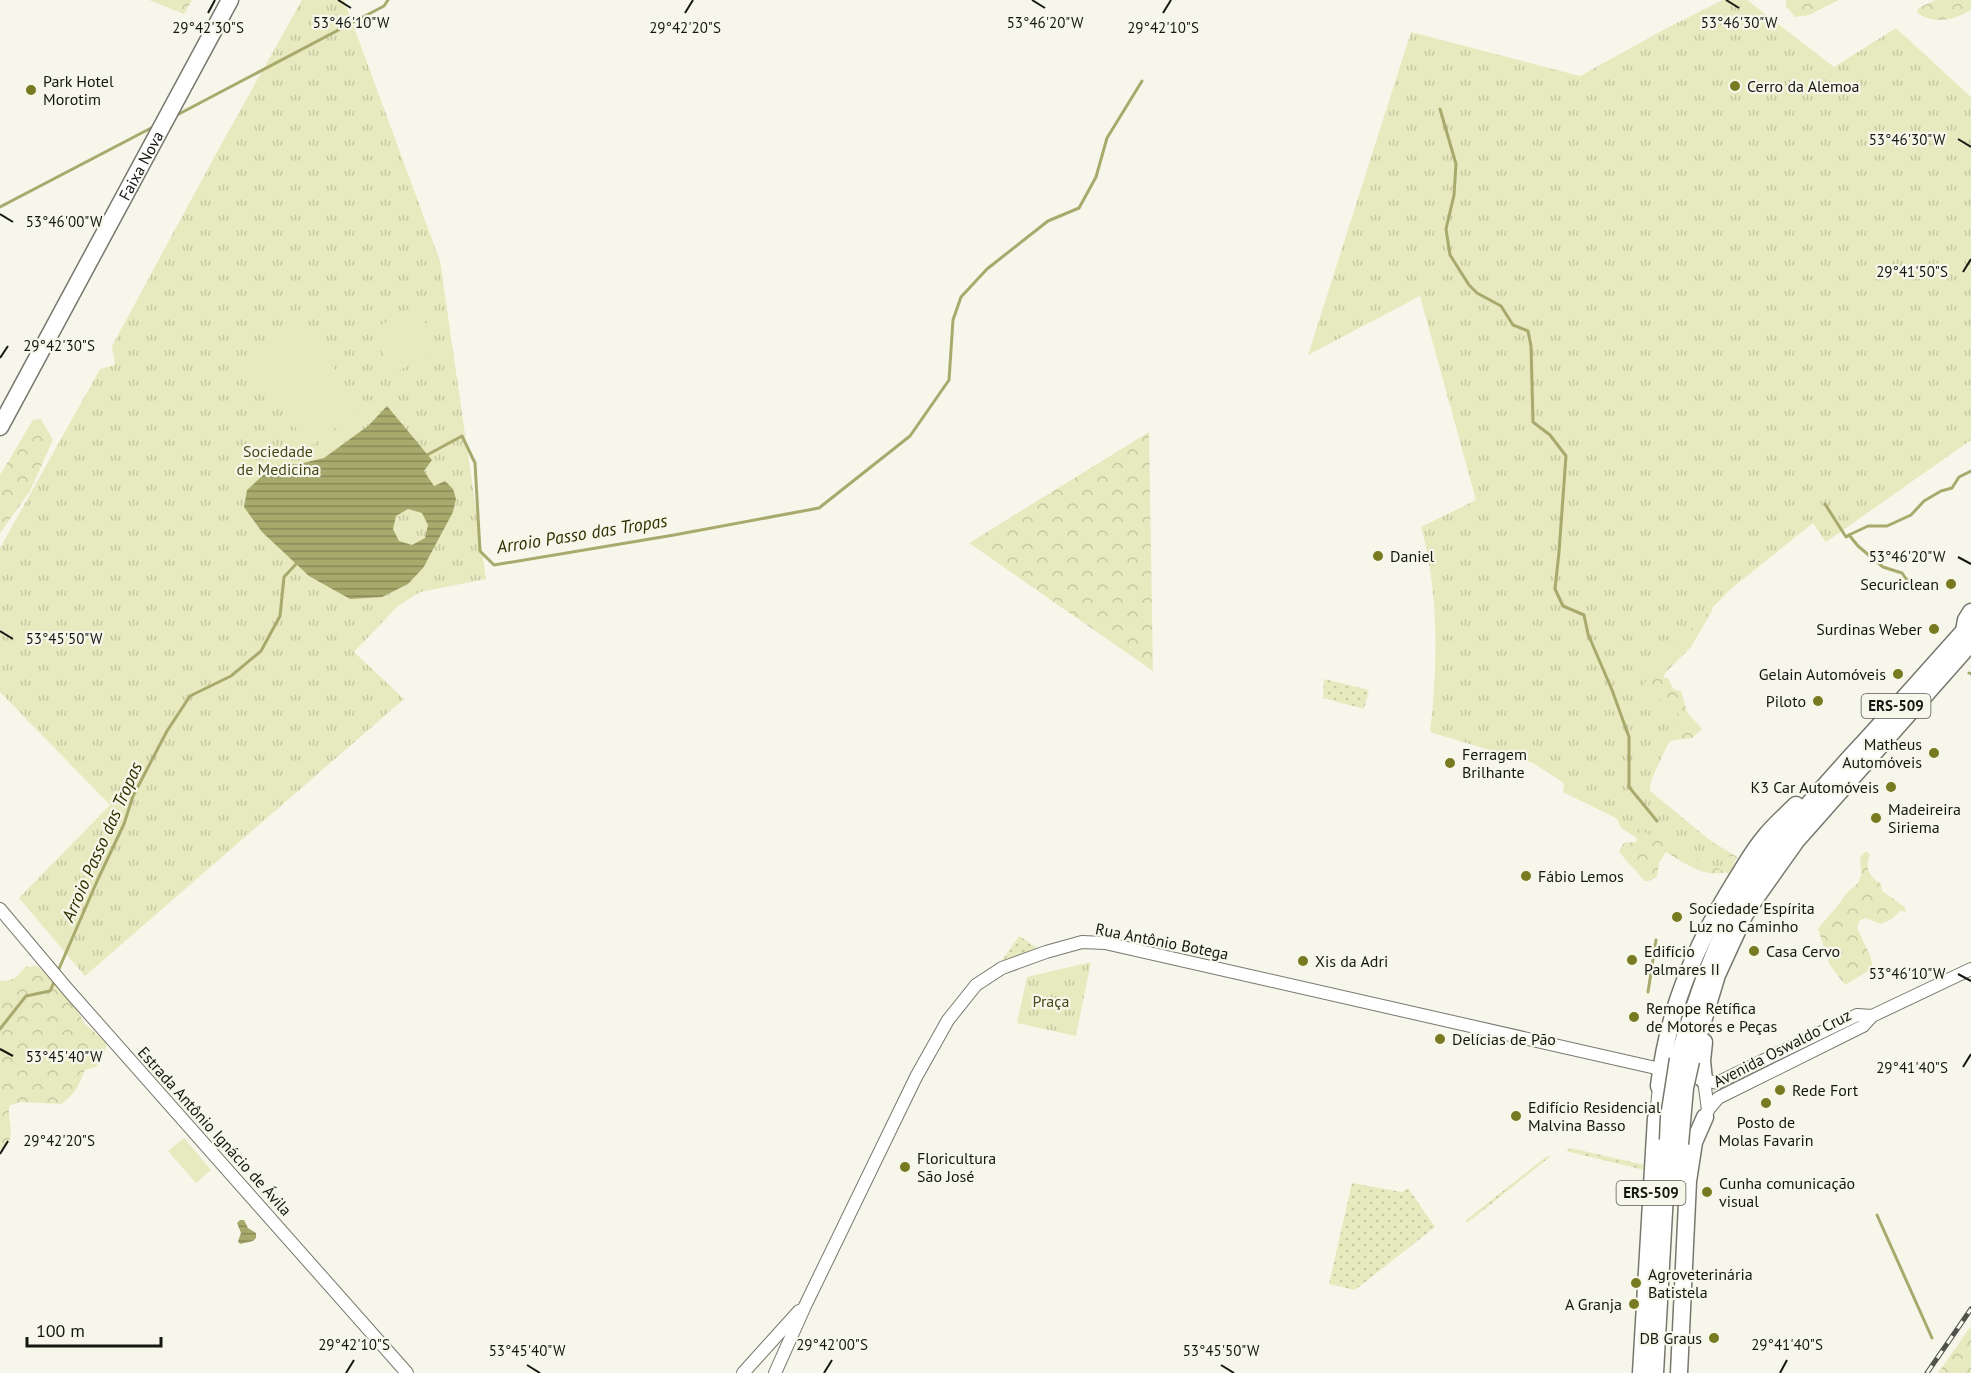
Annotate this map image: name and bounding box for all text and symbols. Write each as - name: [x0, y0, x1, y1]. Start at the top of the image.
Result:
- text: 53°46'10"W: [313, 13, 390, 32]
- text: 53°46'20"W: [1007, 13, 1084, 32]
- text: 53°46'30"W: [1701, 13, 1778, 32]
- text: 29°42'30"S: [172, 18, 244, 37]
- text: 29°42'20"S: [649, 18, 721, 37]
- text: 29°42'10"S: [1127, 18, 1199, 37]
- place label: Park Hotel Morotim: [43, 71, 114, 109]
- place label: Cerro da Alemoa: [1747, 76, 1859, 96]
- marker: Cerro da Alemoa: [1728, 79, 1742, 93]
- marker: Park Hotel Morotim: [24, 83, 38, 97]
- street label: Faixa Nova: [114, 127, 168, 204]
- text: 53°46'30"W: [1869, 130, 1946, 149]
- text: 53°46'00"W: [26, 212, 103, 231]
- text: 29°41'50"S: [1876, 262, 1948, 281]
- text: 29°42'30"S: [23, 336, 95, 355]
- park label: Sociedade de Medicina: [237, 441, 319, 479]
- water label: Arroio Passo das Tropas: [494, 509, 670, 559]
- place label: Daniel: [1390, 546, 1435, 566]
- text: 53°46'20"W: [1869, 547, 1946, 566]
- marker: Daniel: [1371, 549, 1385, 563]
- place label: Securiclean: [1860, 574, 1939, 594]
- marker: Securiclean: [1944, 577, 1958, 591]
- place label: Surdinas Weber: [1816, 619, 1923, 639]
- marker: Surdinas Weber: [1927, 622, 1941, 636]
- text: 53°45'50"W: [26, 629, 103, 648]
- place label: Gelain Automóveis: [1759, 664, 1886, 684]
- marker: Gelain Automóveis: [1891, 667, 1905, 681]
- place label: Piloto: [1766, 691, 1806, 711]
- marker: Piloto: [1811, 694, 1825, 708]
- road number: ERS-509: [1862, 694, 1930, 718]
- place label: Matheus Automóveis: [1842, 734, 1922, 772]
- place label: Ferragem Brilhante: [1462, 744, 1527, 782]
- marker: Matheus Automóveis: [1927, 746, 1941, 760]
- marker: Ferragem Brilhante: [1443, 756, 1457, 770]
- water label: Arroio Passo das Tropas: [56, 758, 147, 926]
- place label: K3 Car Automóveis: [1750, 777, 1879, 797]
- marker: K3 Car Automóveis: [1884, 780, 1898, 794]
- place label: Madeireira Siriema: [1888, 799, 1961, 837]
- marker: Madeireira Siriema: [1869, 811, 1883, 825]
- place label: Fábio Lemos: [1538, 866, 1624, 886]
- marker: Fábio Lemos: [1519, 869, 1533, 883]
- place label: Sociedade Espírita Luz no Caminho: [1689, 898, 1815, 936]
- marker: Sociedade Espírita Luz no Caminho: [1670, 910, 1684, 924]
- street label: Rua Antônio Botega: [1094, 918, 1230, 964]
- place label: Edifício Palmares II: [1644, 941, 1720, 979]
- place label: Casa Cervo: [1766, 941, 1840, 961]
- marker: Casa Cervo: [1747, 944, 1761, 958]
- place label: Xis da Adri: [1315, 951, 1388, 971]
- marker: Edifício Palmares II: [1625, 953, 1639, 967]
- marker: Xis da Adri: [1296, 954, 1310, 968]
- text: 53°46'10"W: [1869, 964, 1946, 983]
- park label: Praça: [1033, 991, 1069, 1011]
- place label: Remope Retífica de Motores e Peças: [1646, 998, 1778, 1036]
- street label: Avenida Oswaldo Cruz: [1710, 1005, 1854, 1091]
- marker: Remope Retífica de Motores e Peças: [1627, 1010, 1641, 1024]
- place label: Delícias de Pão: [1452, 1029, 1556, 1049]
- marker: Delícias de Pão: [1433, 1032, 1447, 1046]
- street label: Estrada Antônio Ignácio de Ávila: [134, 1042, 296, 1220]
- text: 53°45'40"W: [26, 1047, 103, 1066]
- text: 29°41'40"S: [1876, 1058, 1948, 1077]
- place label: Rede Fort: [1792, 1080, 1859, 1100]
- marker: Rede Fort: [1773, 1083, 1787, 1097]
- marker: Posto de Molas Favarin: [1759, 1096, 1773, 1110]
- place label: Edifício Residencial Malvina Basso: [1528, 1097, 1661, 1135]
- marker: Edifício Residencial Malvina Basso: [1509, 1109, 1523, 1123]
- place label: Posto de Molas Favarin: [1718, 1112, 1814, 1150]
- text: 29°42'20"S: [23, 1131, 95, 1150]
- place label: Floricultura São José: [917, 1148, 996, 1186]
- marker: Floricultura São José: [898, 1160, 912, 1174]
- place label: Cunha comunicação visual: [1719, 1173, 1855, 1211]
- road number: ERS-509: [1616, 1181, 1686, 1205]
- marker: Cunha comunicação visual: [1700, 1185, 1714, 1199]
- place label: Agroveterinária Batistela: [1648, 1264, 1753, 1302]
- marker: Agroveterinária Batistela: [1629, 1276, 1643, 1290]
- place label: A Granja: [1565, 1294, 1622, 1314]
- marker: A Granja: [1627, 1297, 1641, 1311]
- scale bar: [27, 1310, 160, 1348]
- text: 100 m: [36, 1319, 85, 1342]
- place label: DB Graus: [1639, 1328, 1702, 1348]
- marker: DB Graus: [1707, 1331, 1721, 1345]
- text: 29°42'10"S: [318, 1335, 390, 1354]
- text: 29°42'00"S: [796, 1335, 868, 1354]
- text: 29°41'40"S: [1751, 1335, 1823, 1354]
- text: 53°45'40"W: [489, 1341, 566, 1360]
- text: 53°45'50"W: [1183, 1341, 1260, 1360]

